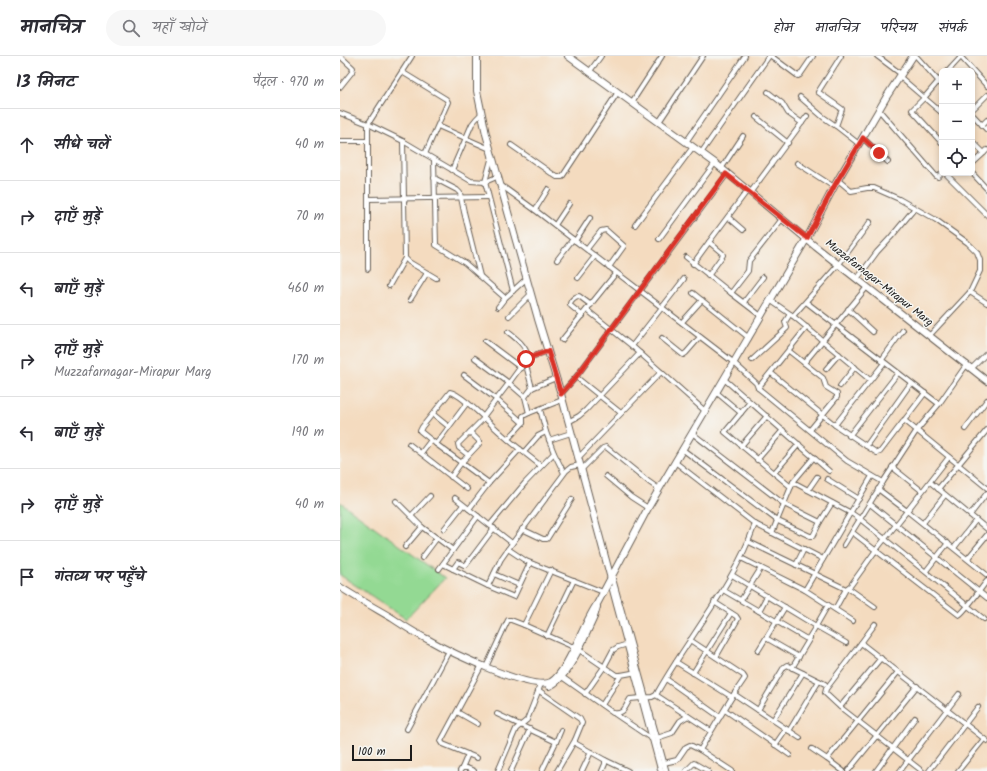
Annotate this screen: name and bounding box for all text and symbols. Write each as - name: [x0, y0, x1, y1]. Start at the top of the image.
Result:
- search box: [106, 10, 386, 46]
- text: मानचित्र: [20, 13, 82, 43]
- text: यहाँ खोजें: [152, 16, 206, 40]
- icon: search: [120, 17, 142, 39]
- text: होम: [774, 17, 793, 39]
- text: मानचित्र: [815, 17, 859, 39]
- text: परिचय: [881, 17, 917, 39]
- text: संपर्क: [939, 17, 967, 39]
- map controls: [939, 68, 975, 176]
- button: +: [939, 68, 975, 104]
- text: 13 मिनट: [16, 69, 76, 96]
- text: पैदल · 970 m: [253, 72, 324, 93]
- button: −: [939, 104, 975, 140]
- text: सीधे चलें: [54, 133, 109, 157]
- icon: ahead: [16, 134, 38, 156]
- text: 40 m: [295, 134, 324, 155]
- button: locate: [939, 140, 975, 176]
- route end: [870, 144, 888, 162]
- text: दाएँ मुड़ें: [54, 205, 101, 229]
- icon: right: [16, 206, 38, 228]
- text: 70 m: [296, 206, 324, 227]
- street label: Muzzafarnagar-Mirapur Marg: [821, 235, 937, 331]
- text: बाएँ मुड़ें: [54, 277, 102, 301]
- icon: left: [16, 278, 38, 300]
- text: 460 m: [288, 278, 324, 299]
- text: दाएँ मुड़ें: [54, 338, 101, 362]
- icon: right: [16, 350, 38, 372]
- text: 170 m: [292, 350, 324, 371]
- route start: [517, 350, 535, 368]
- text: Muzzafarnagar-Mirapur Marg: [54, 362, 211, 383]
- text: बाएँ मुड़ें: [54, 421, 102, 445]
- icon: left: [16, 422, 38, 444]
- text: 190 m: [292, 422, 324, 443]
- text: दाएँ मुड़ें: [54, 493, 101, 517]
- icon: right: [16, 494, 38, 516]
- text: 40 m: [295, 494, 324, 515]
- text: गंतव्य पर पहुँचे: [54, 565, 145, 589]
- icon: arrive: [16, 566, 38, 588]
- scale bar: [352, 743, 412, 762]
- text: 100 m: [358, 743, 386, 761]

